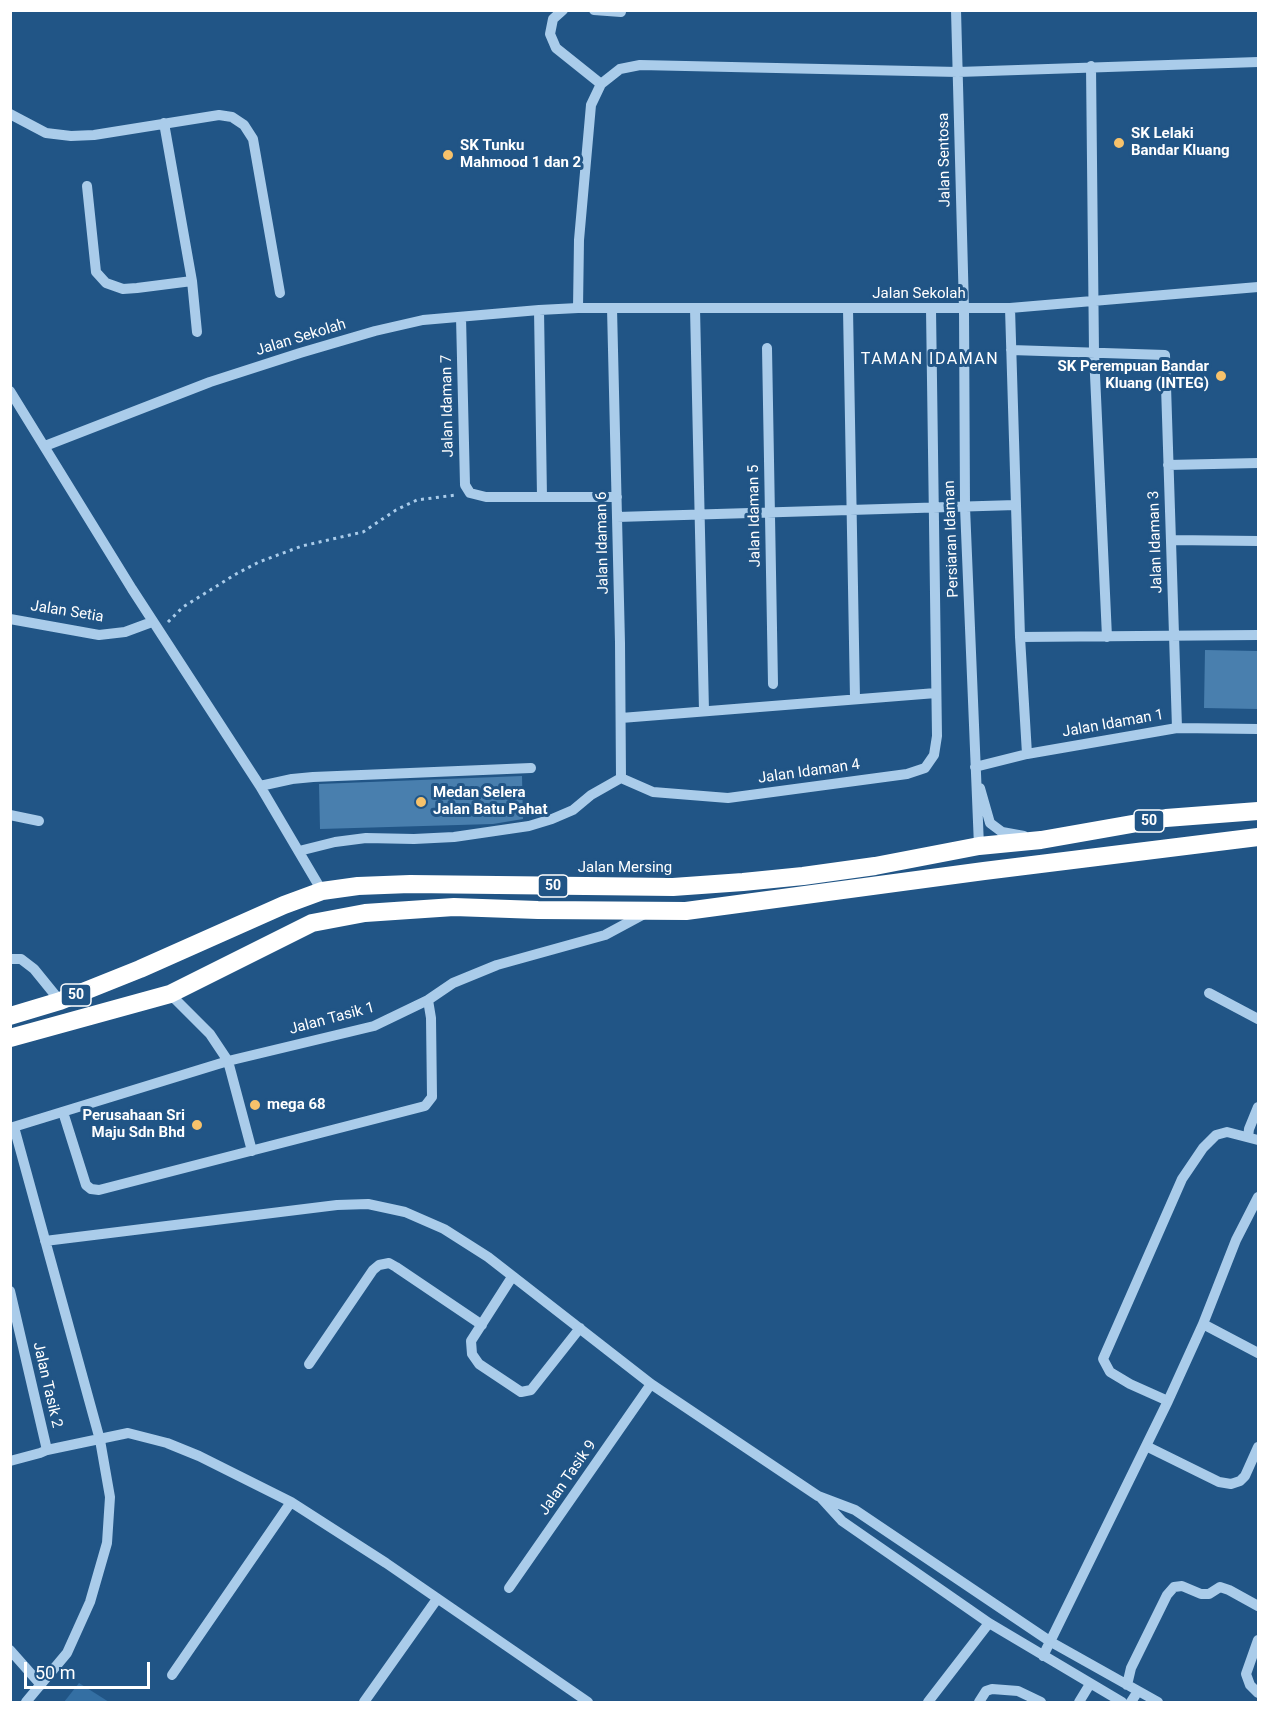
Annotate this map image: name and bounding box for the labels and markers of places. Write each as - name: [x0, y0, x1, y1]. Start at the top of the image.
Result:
- place label: SK Lelaki Bandar Kluang: [1131, 125, 1230, 160]
- marker: SK Lelaki Bandar Kluang: [1112, 136, 1126, 150]
- place label: SK Tunku Mahmood 1 dan 2: [460, 137, 581, 172]
- marker: SK Tunku Mahmood 1 dan 2: [441, 148, 455, 162]
- place label: SK Perempuan Bandar Kluang (INTEG): [1057, 358, 1209, 393]
- marker: SK Perempuan Bandar Kluang (INTEG): [1214, 369, 1228, 383]
- place label: Medan Selera Jalan Batu Pahat: [433, 784, 547, 819]
- marker: Medan Selera Jalan Batu Pahat: [414, 795, 428, 809]
- place label: mega 68: [267, 1096, 326, 1114]
- marker: mega 68: [248, 1098, 262, 1112]
- place label: Perusahaan Sri Maju Sdn Bhd: [82, 1107, 185, 1142]
- marker: Perusahaan Sri Maju Sdn Bhd: [190, 1118, 204, 1132]

